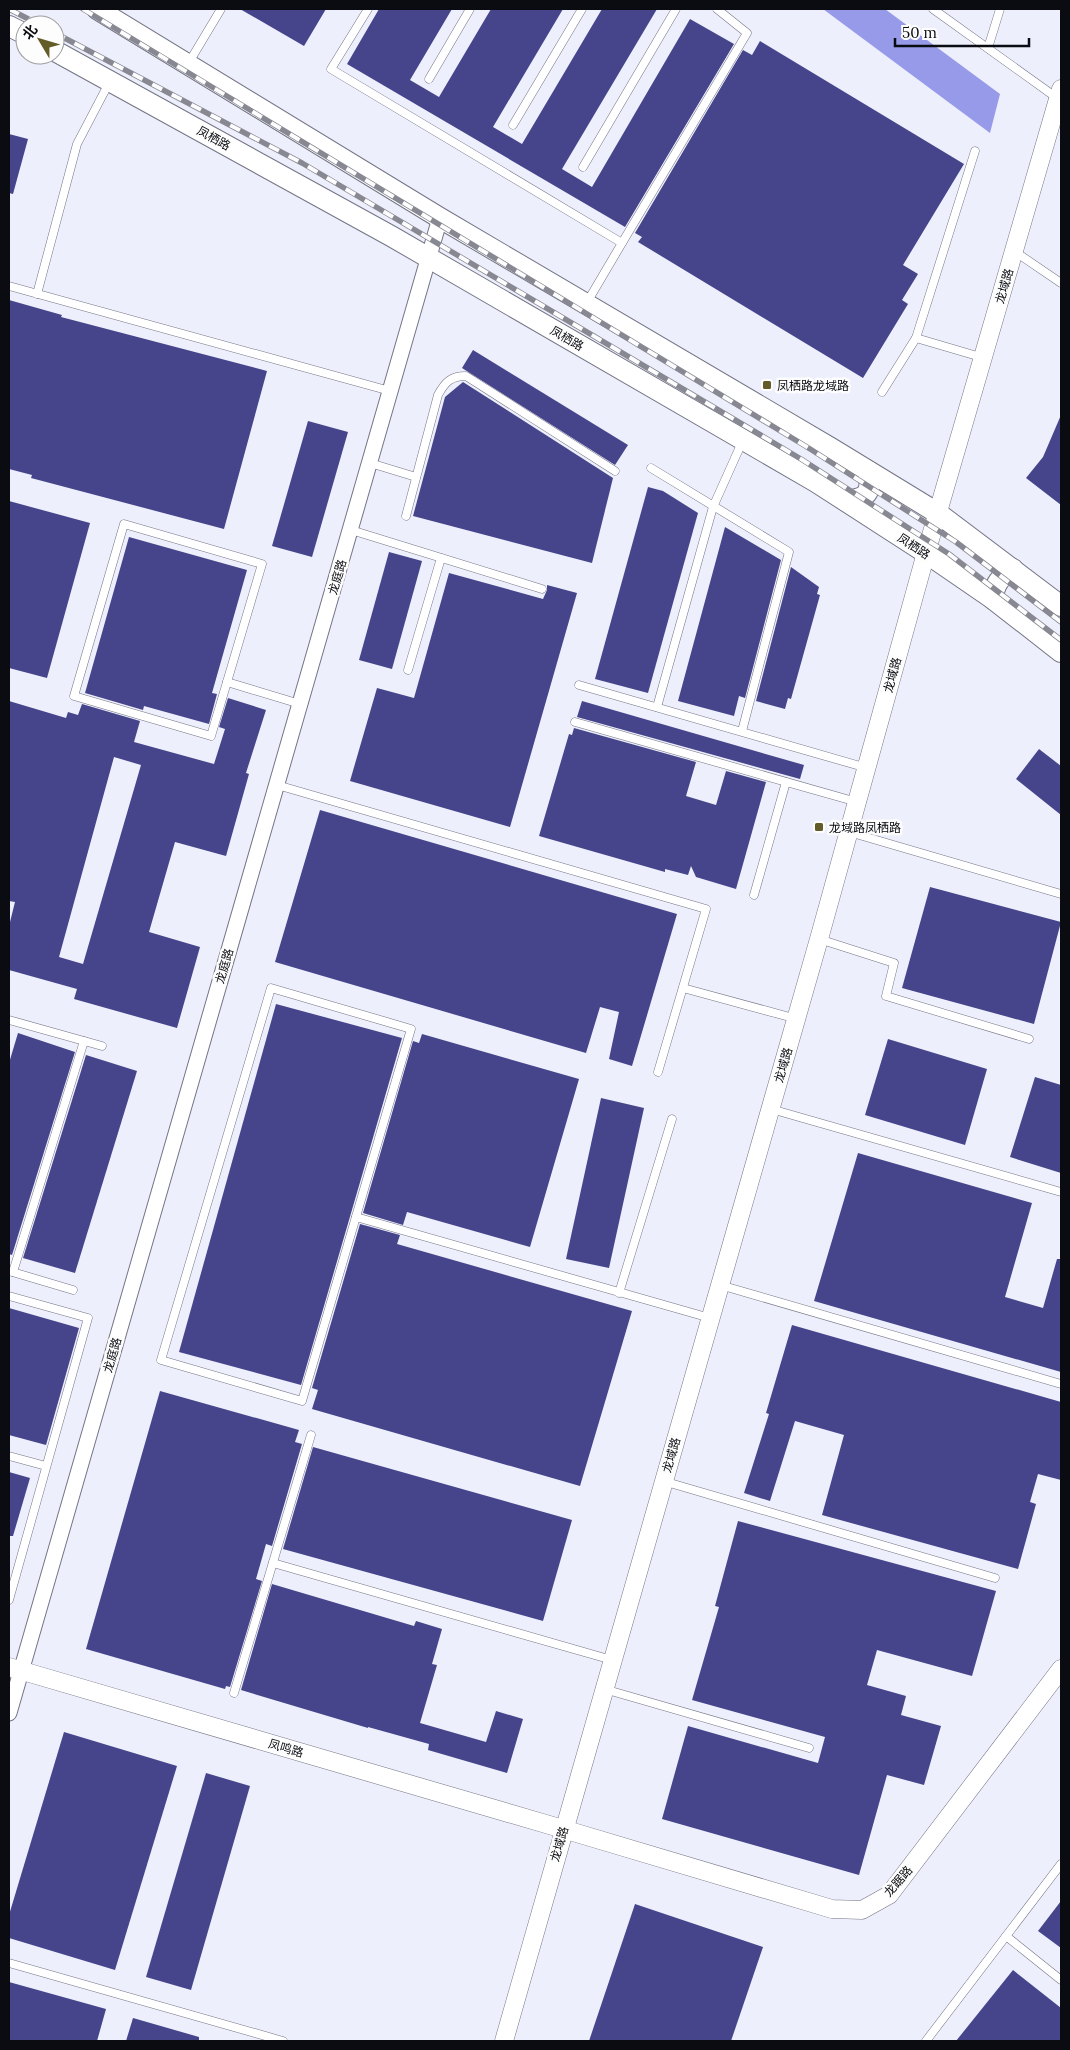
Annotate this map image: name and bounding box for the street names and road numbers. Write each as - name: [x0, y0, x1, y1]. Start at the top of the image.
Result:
- street label: 凤栖路: [195, 123, 233, 153]
- street label: 龙域路: [992, 267, 1016, 305]
- street label: 凤栖路: [548, 323, 586, 353]
- street label: 凤栖路: [895, 530, 933, 562]
- street label: 龙庭路: [325, 558, 349, 596]
- street label: 龙域路: [880, 656, 904, 694]
- street label: 龙庭路: [212, 947, 236, 985]
- street label: 龙域路: [771, 1046, 795, 1084]
- street label: 龙庭路: [100, 1336, 124, 1374]
- street label: 龙域路: [659, 1436, 683, 1474]
- street label: 凤鸣路: [267, 1736, 305, 1760]
- street label: 龙域路: [547, 1825, 571, 1863]
- street label: 龙踞路: [881, 1862, 915, 1900]

